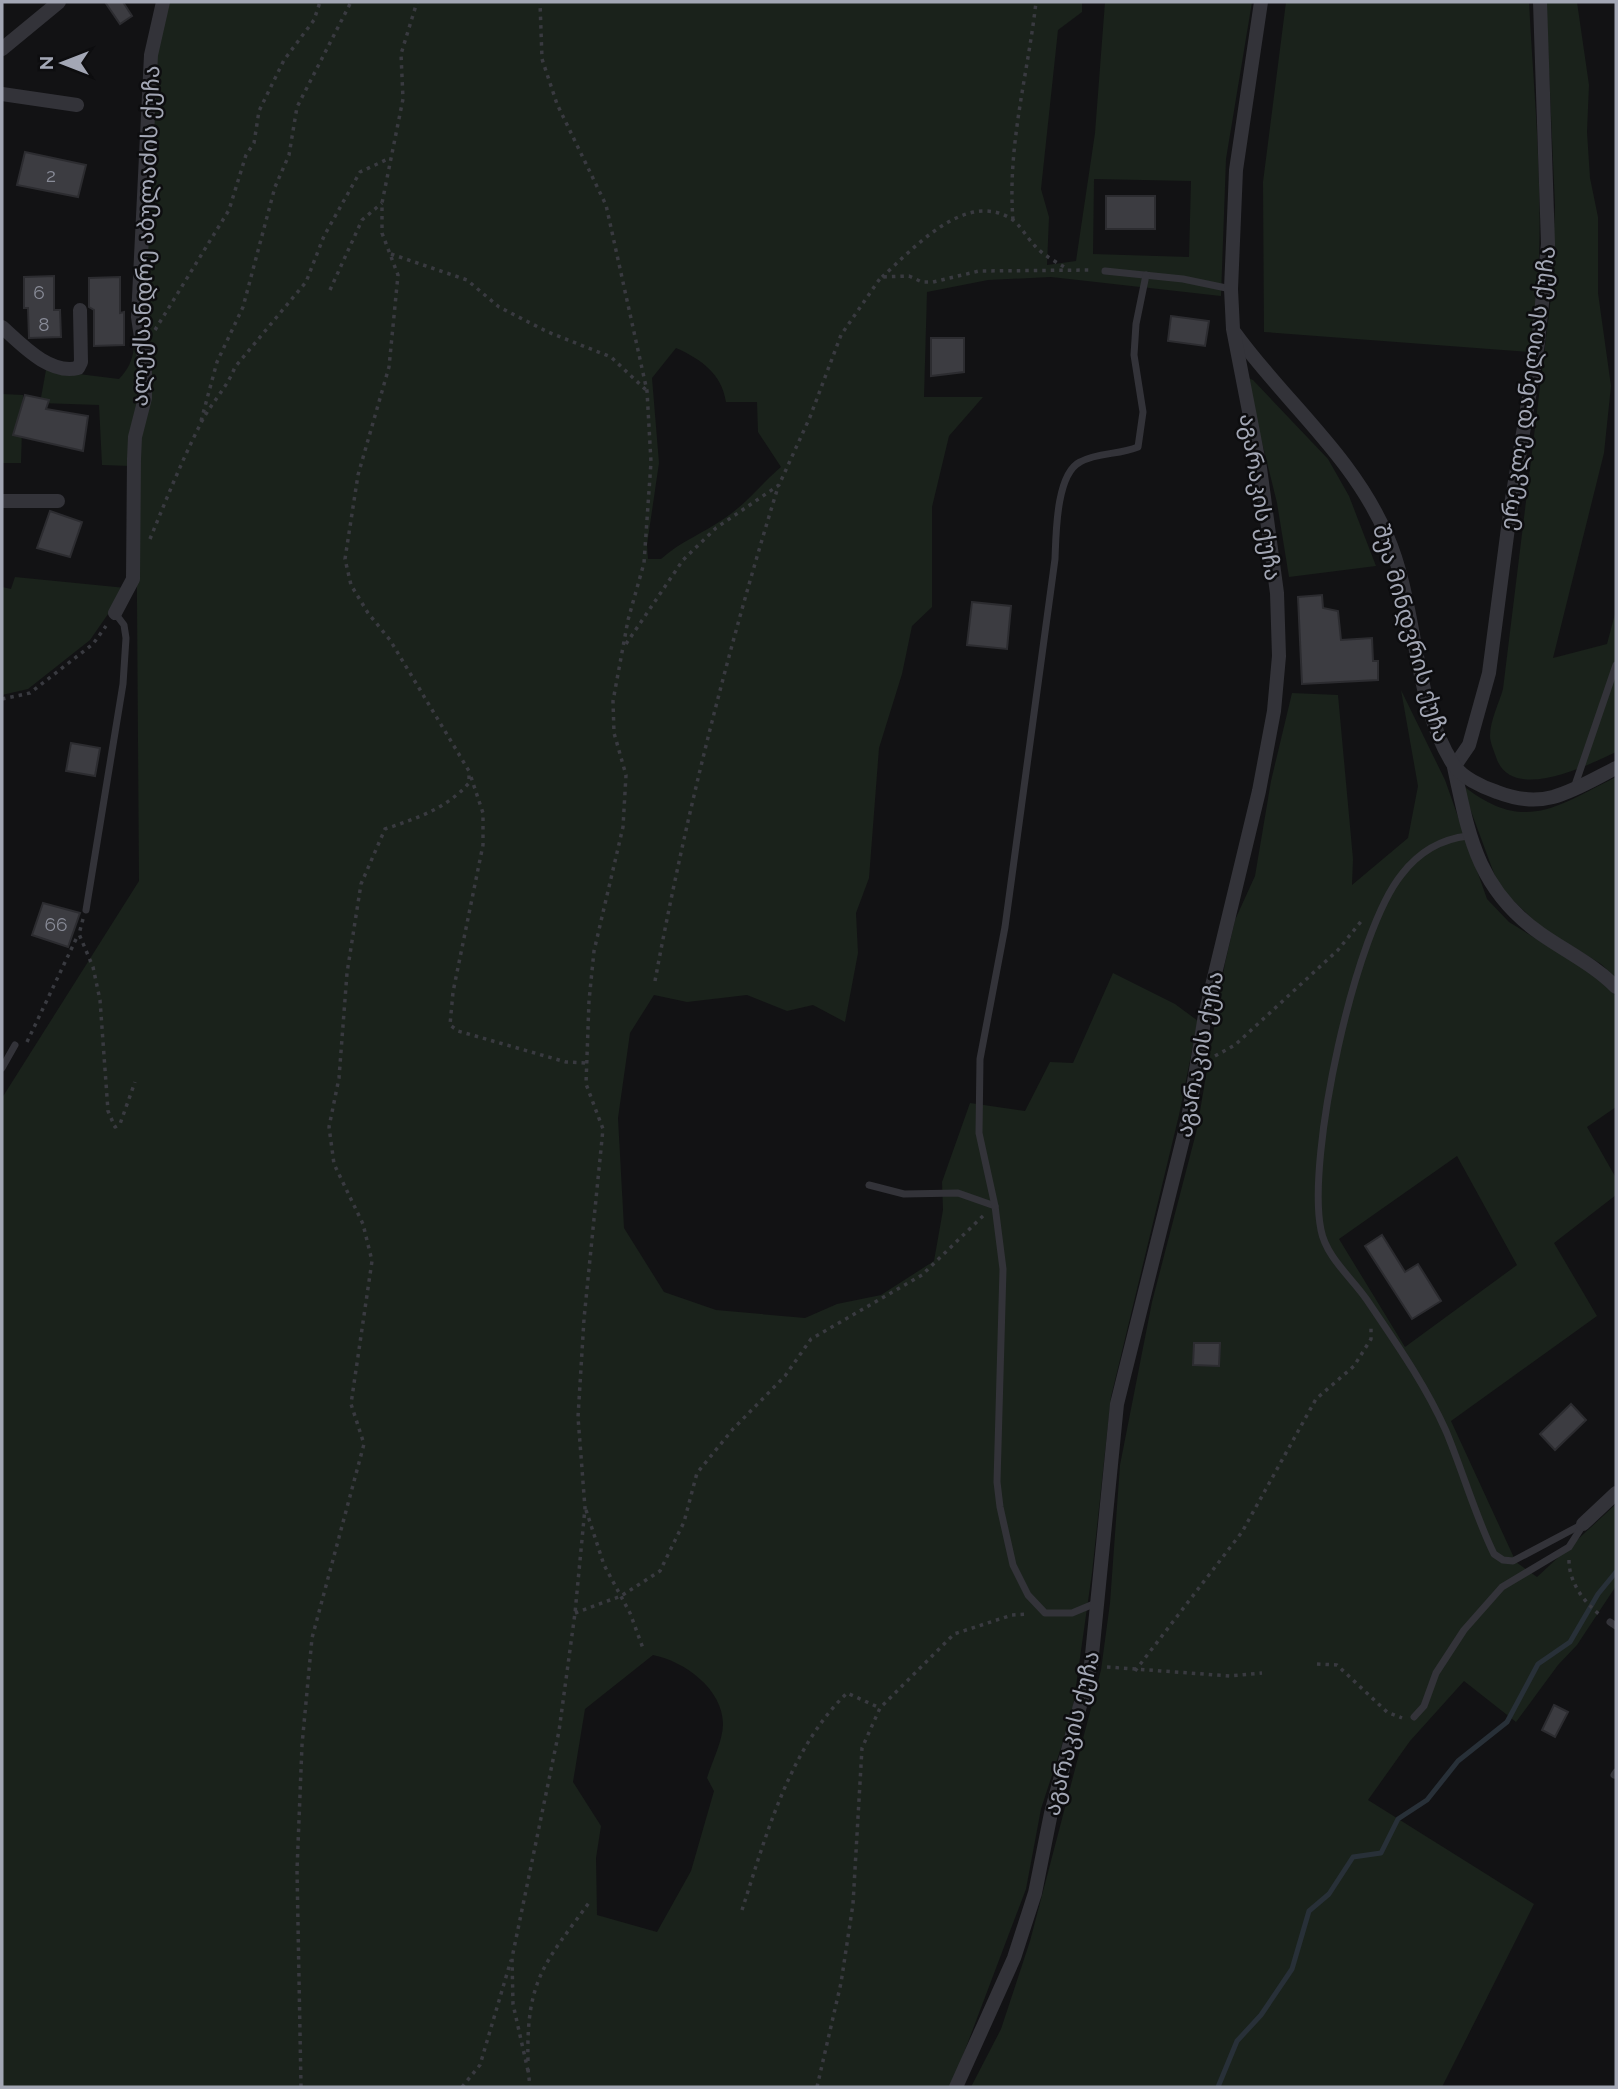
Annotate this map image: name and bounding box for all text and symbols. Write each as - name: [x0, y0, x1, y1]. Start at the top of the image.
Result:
- north arrow: [28, 28, 98, 98]
- text: N: [35, 56, 57, 70]
- street label: ალექსანდრე აბულაძის ქუჩა: [126, 65, 165, 407]
- house number: 2: [46, 164, 56, 186]
- street label: ერეკლე დანელიას ქუჩა: [1494, 244, 1561, 532]
- house number: 6: [33, 281, 45, 303]
- house number: 8: [38, 313, 50, 335]
- street label: აგარაკის ქუჩა: [1233, 412, 1288, 583]
- street label: შუა მინდვრის ქუჩა: [1367, 521, 1456, 745]
- house number: 66: [45, 913, 67, 935]
- street label: აგარაკის ქუჩა: [1170, 969, 1229, 1140]
- street label: აგარაკის ქუჩა: [1037, 1648, 1105, 1818]

